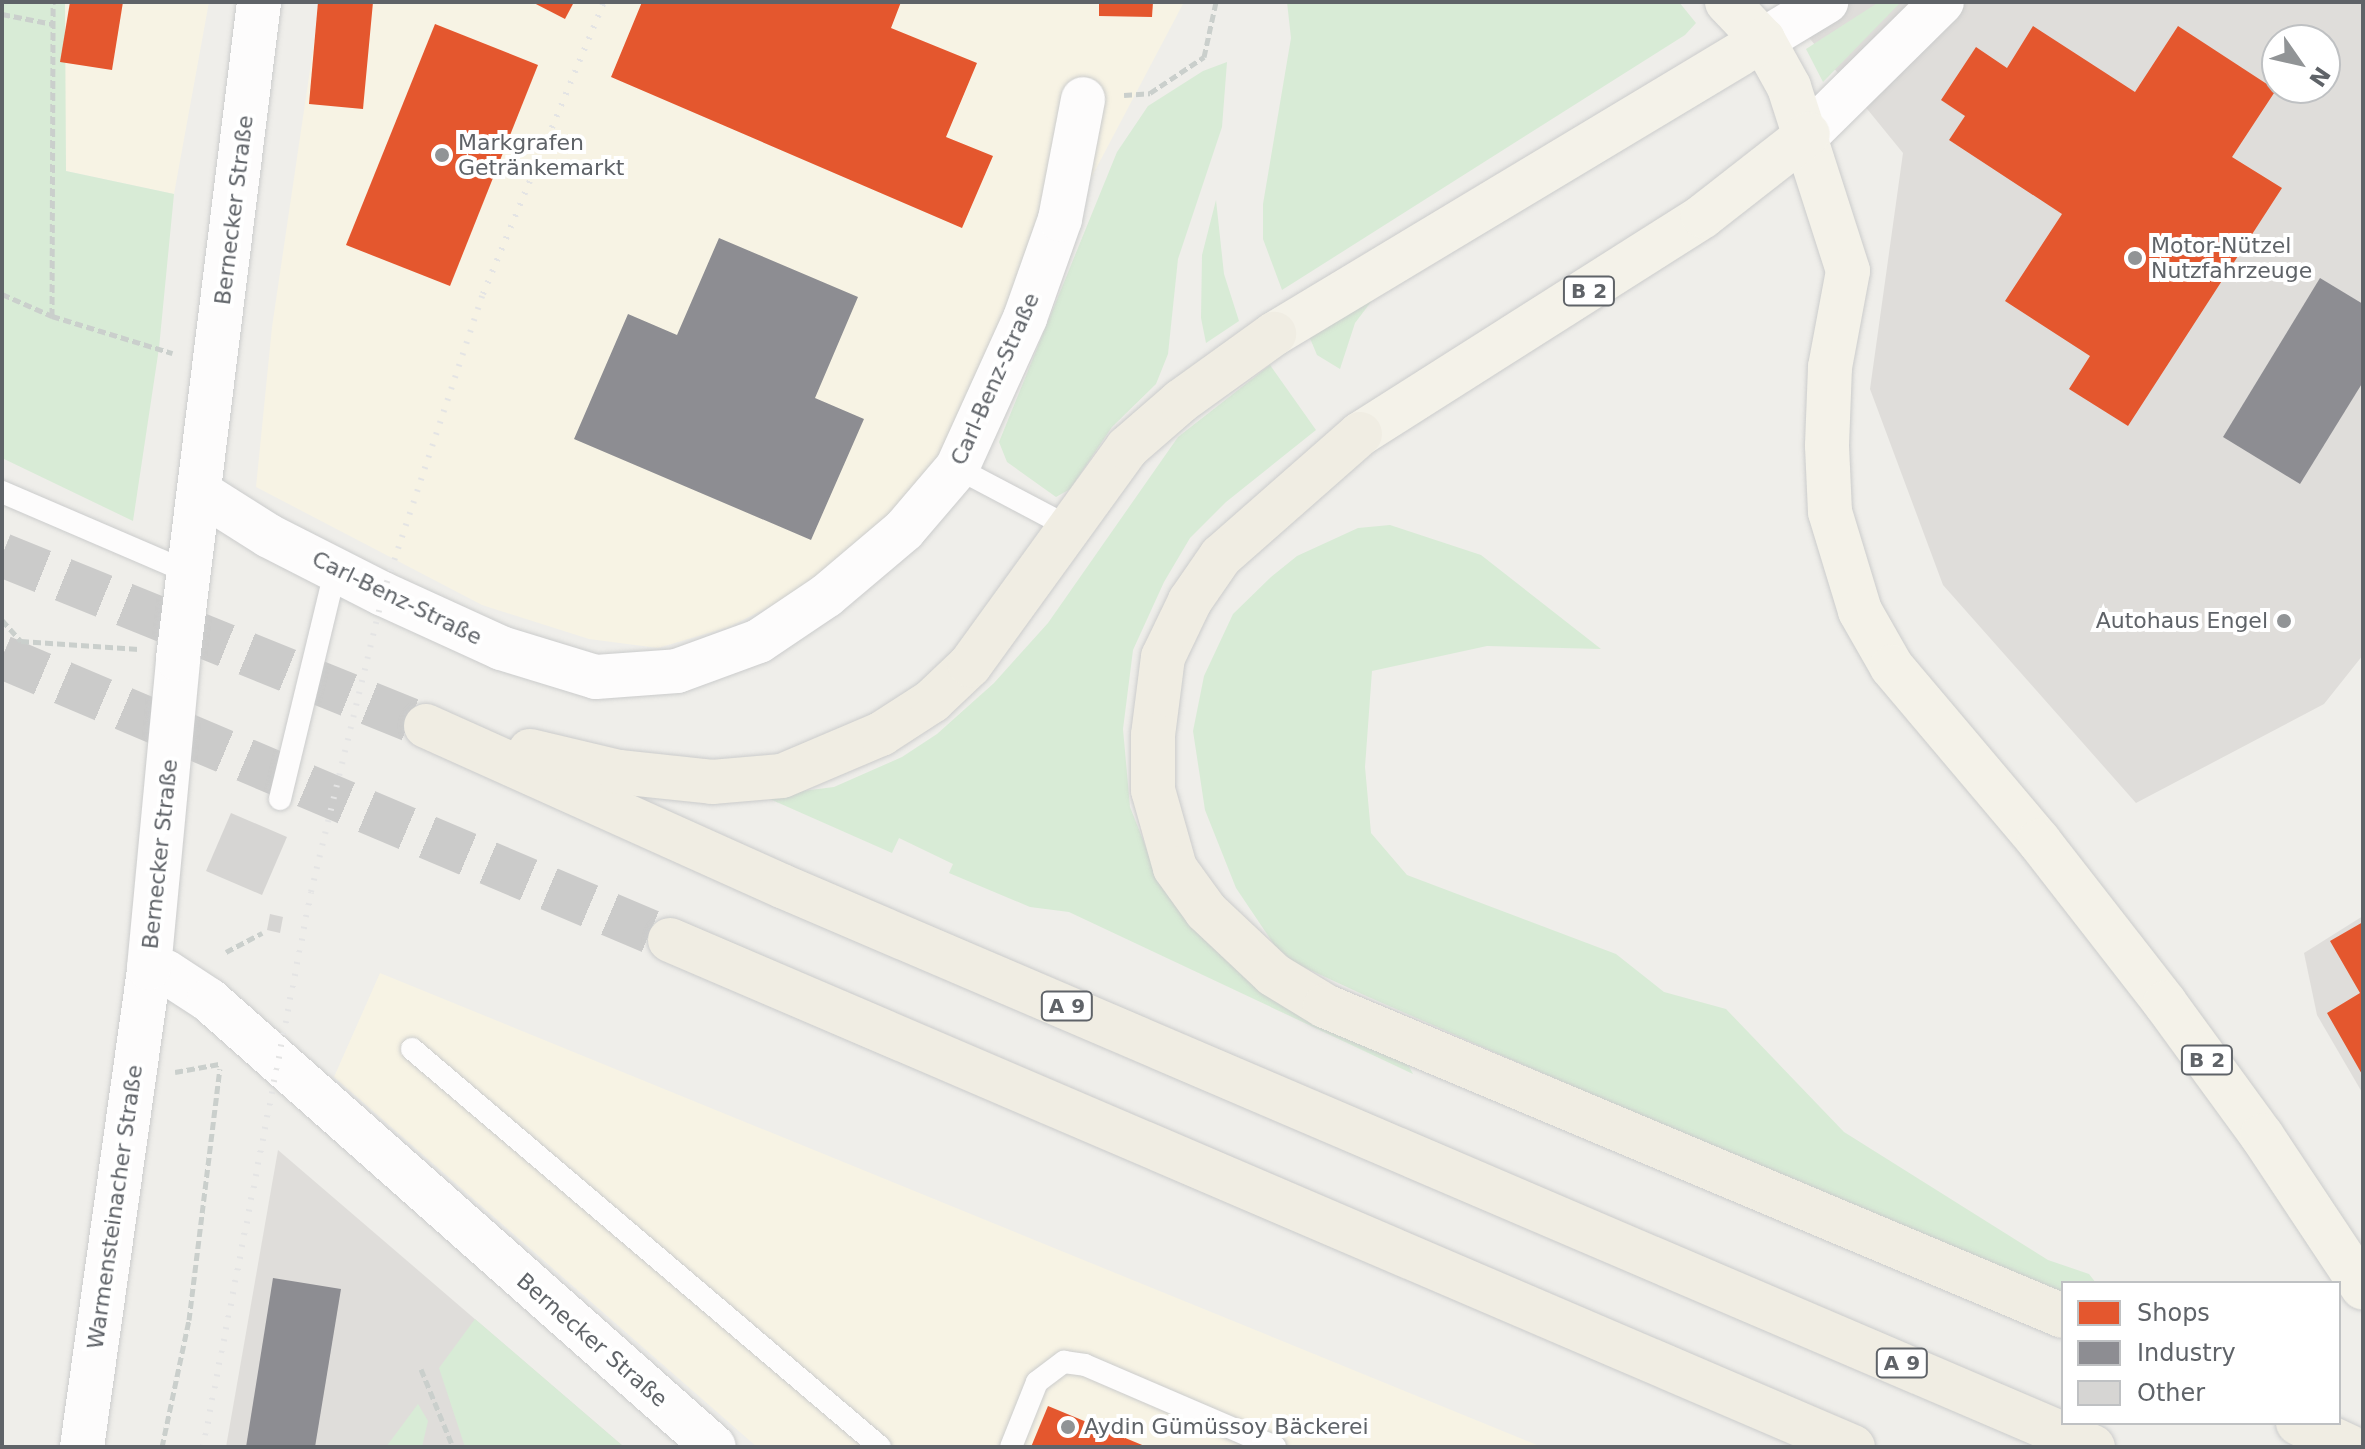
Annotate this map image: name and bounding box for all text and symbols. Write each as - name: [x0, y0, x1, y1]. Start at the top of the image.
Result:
- north arrow: [2261, 24, 2341, 104]
- text: N: [2304, 62, 2335, 91]
- street label: Bernecker Straße: [209, 114, 259, 306]
- place label: Markgrafen Getränkemarkt: [458, 129, 624, 180]
- marker: Markgrafen Getränkemarkt: [433, 146, 451, 164]
- place label: Motor-Nützel Nutzfahrzeuge: [2151, 232, 2312, 284]
- marker: Motor-Nützel Nutzfahrzeuge: [2126, 249, 2144, 267]
- road number: B 2: [1561, 275, 1617, 307]
- street label: Carl-Benz-Straße: [945, 289, 1045, 469]
- street label: Carl-Benz-Straße: [308, 545, 486, 651]
- place label: Autohaus Engel: [2096, 608, 2268, 634]
- marker: Autohaus Engel: [2275, 612, 2293, 630]
- street label: Bernecker Straße: [137, 758, 183, 950]
- road number: A 9: [1039, 990, 1095, 1022]
- road number: B 2: [2179, 1044, 2235, 1076]
- street label: Warmensteinacher Straße: [82, 1063, 148, 1351]
- street label: Bernecker Straße: [511, 1267, 673, 1413]
- legend: [2061, 1281, 2341, 1425]
- text: Shops: [2137, 1299, 2210, 1327]
- text: Industry: [2137, 1339, 2236, 1367]
- road number: A 9: [1874, 1347, 1930, 1379]
- text: Other: [2137, 1379, 2205, 1407]
- place label: Aydin Gümüssoy Bäckerei: [1084, 1414, 1369, 1440]
- marker: Aydin Gümüssoy Bäckerei: [1059, 1418, 1077, 1436]

